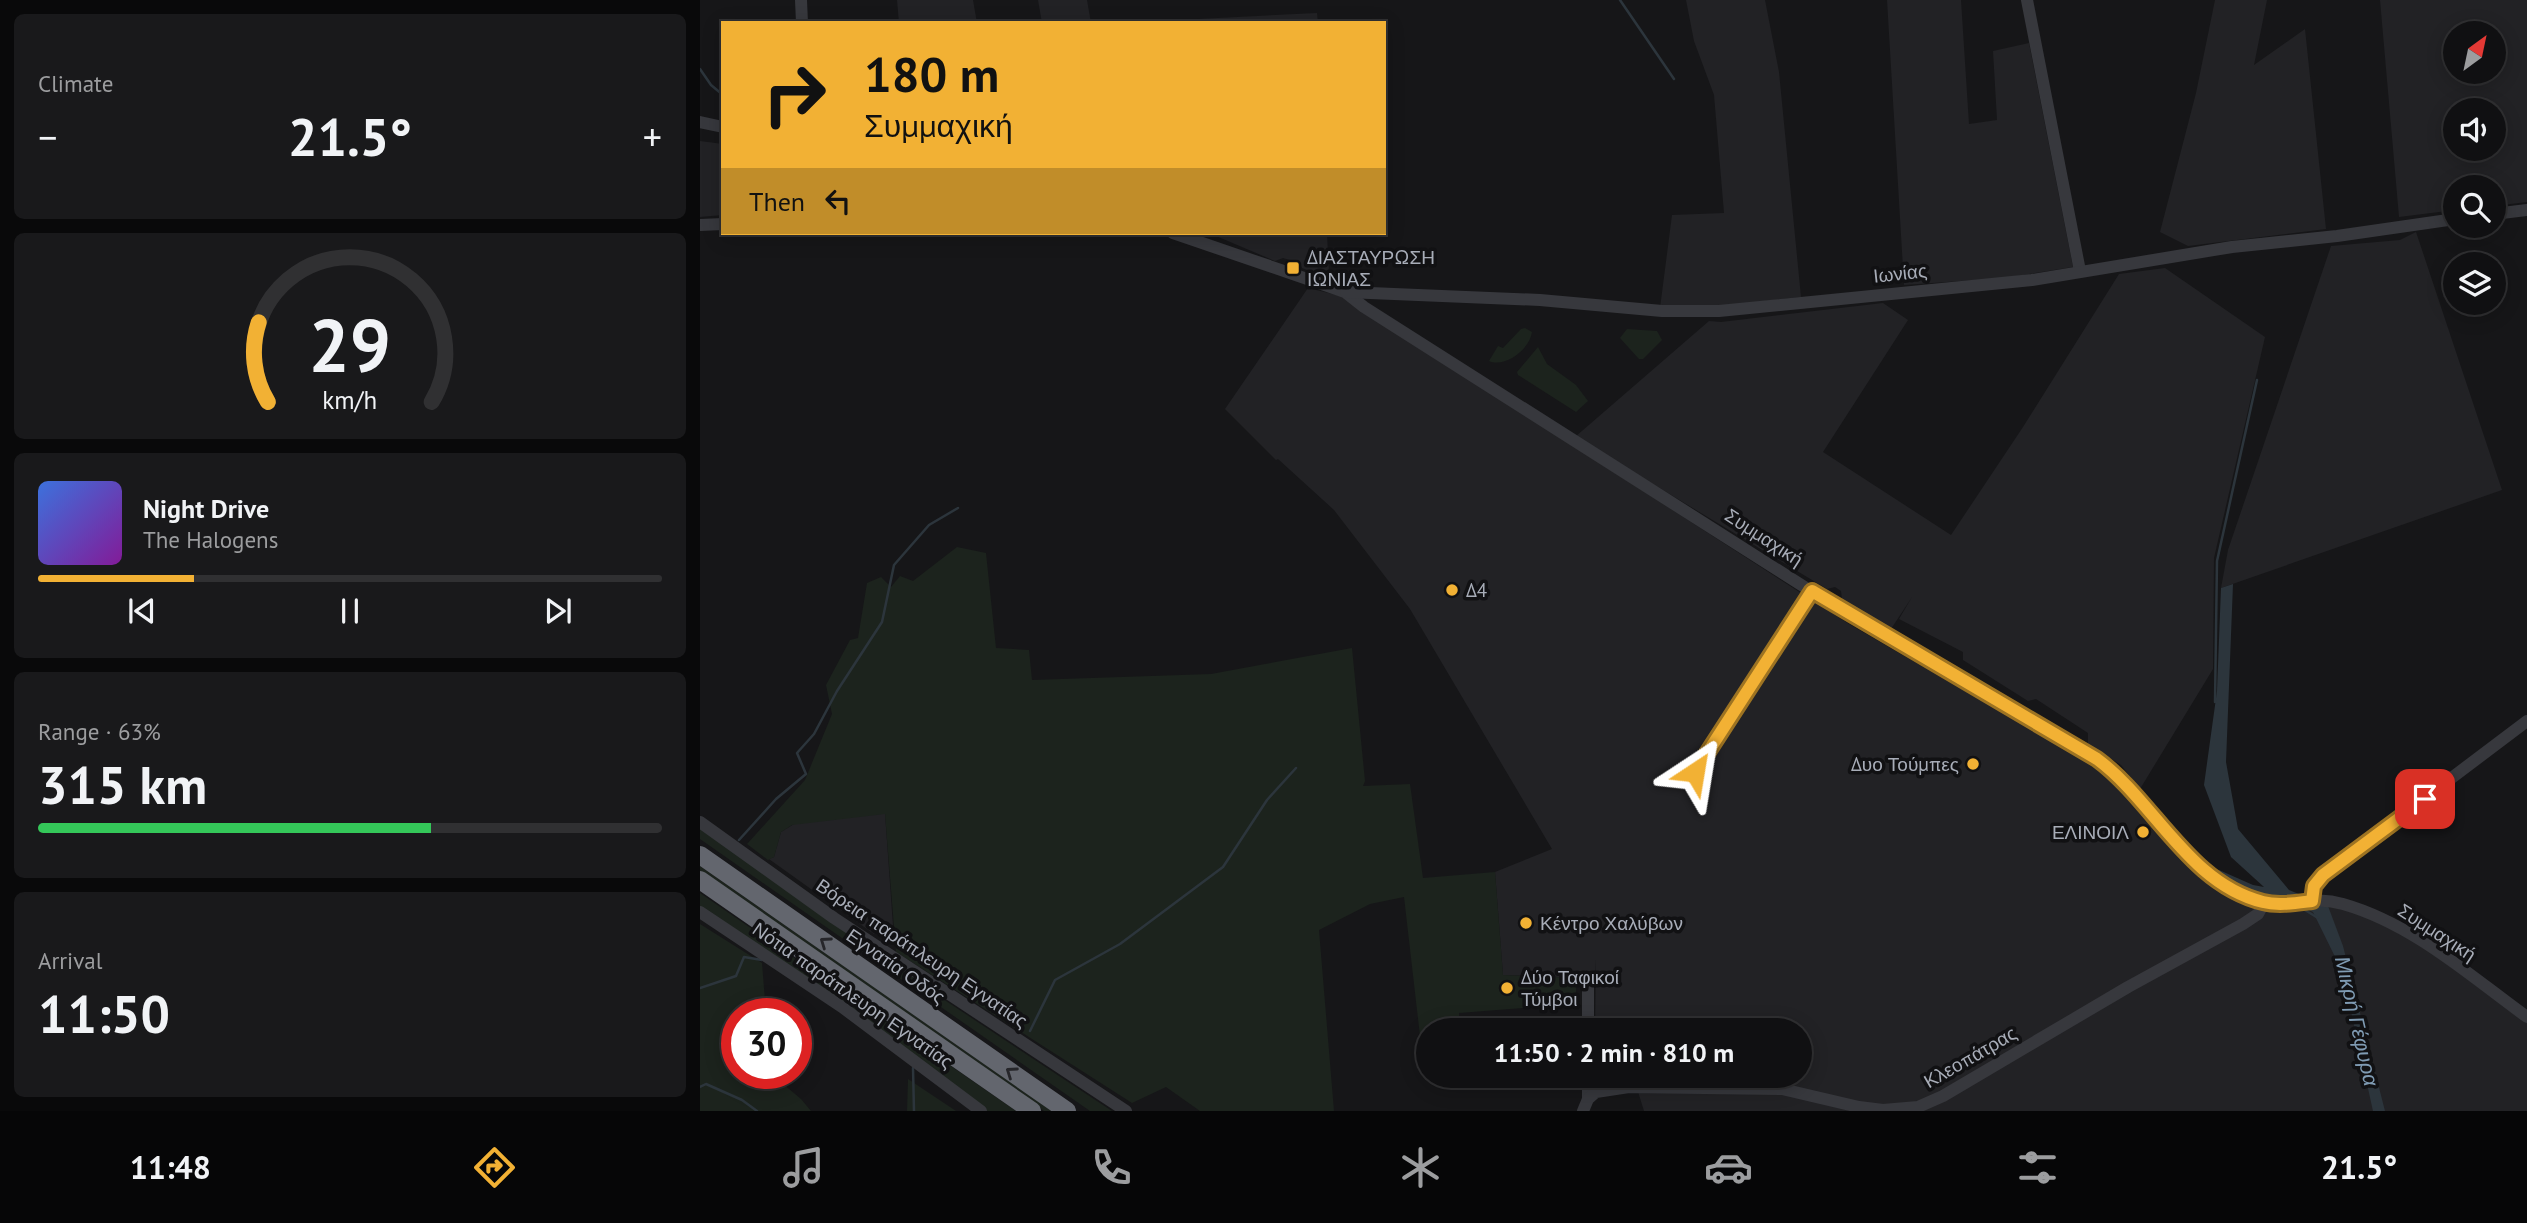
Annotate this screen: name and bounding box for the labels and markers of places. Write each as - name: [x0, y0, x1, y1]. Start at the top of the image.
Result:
- place label: ΔΙΑΣΤΑΥΡΩΣΗ ΙΩΝΙΑΣ: [1307, 245, 1435, 291]
- marker: ΔΙΑΣΤΑΥΡΩΣΗ ΙΩΝΙΑΣ: [1285, 260, 1301, 276]
- place label: Δ4: [1466, 578, 1487, 602]
- marker: Δ4: [1444, 582, 1460, 598]
- place label: Δυο Τούμπες: [1851, 752, 1959, 776]
- marker: Δυο Τούμπες: [1965, 756, 1981, 772]
- pin: [2395, 769, 2455, 829]
- place label: ΕΛΙΝΟΙΛ: [2052, 820, 2129, 844]
- marker: ΕΛΙΝΟΙΛ: [2135, 824, 2151, 840]
- place label: Κέντρο Χαλύβων: [1540, 911, 1683, 935]
- marker: Κέντρο Χαλύβων: [1518, 915, 1534, 931]
- place label: Δύο Ταφικοί Τύμβοι: [1521, 965, 1620, 1011]
- marker: Δύο Ταφικοί Τύμβοι: [1499, 980, 1515, 996]

